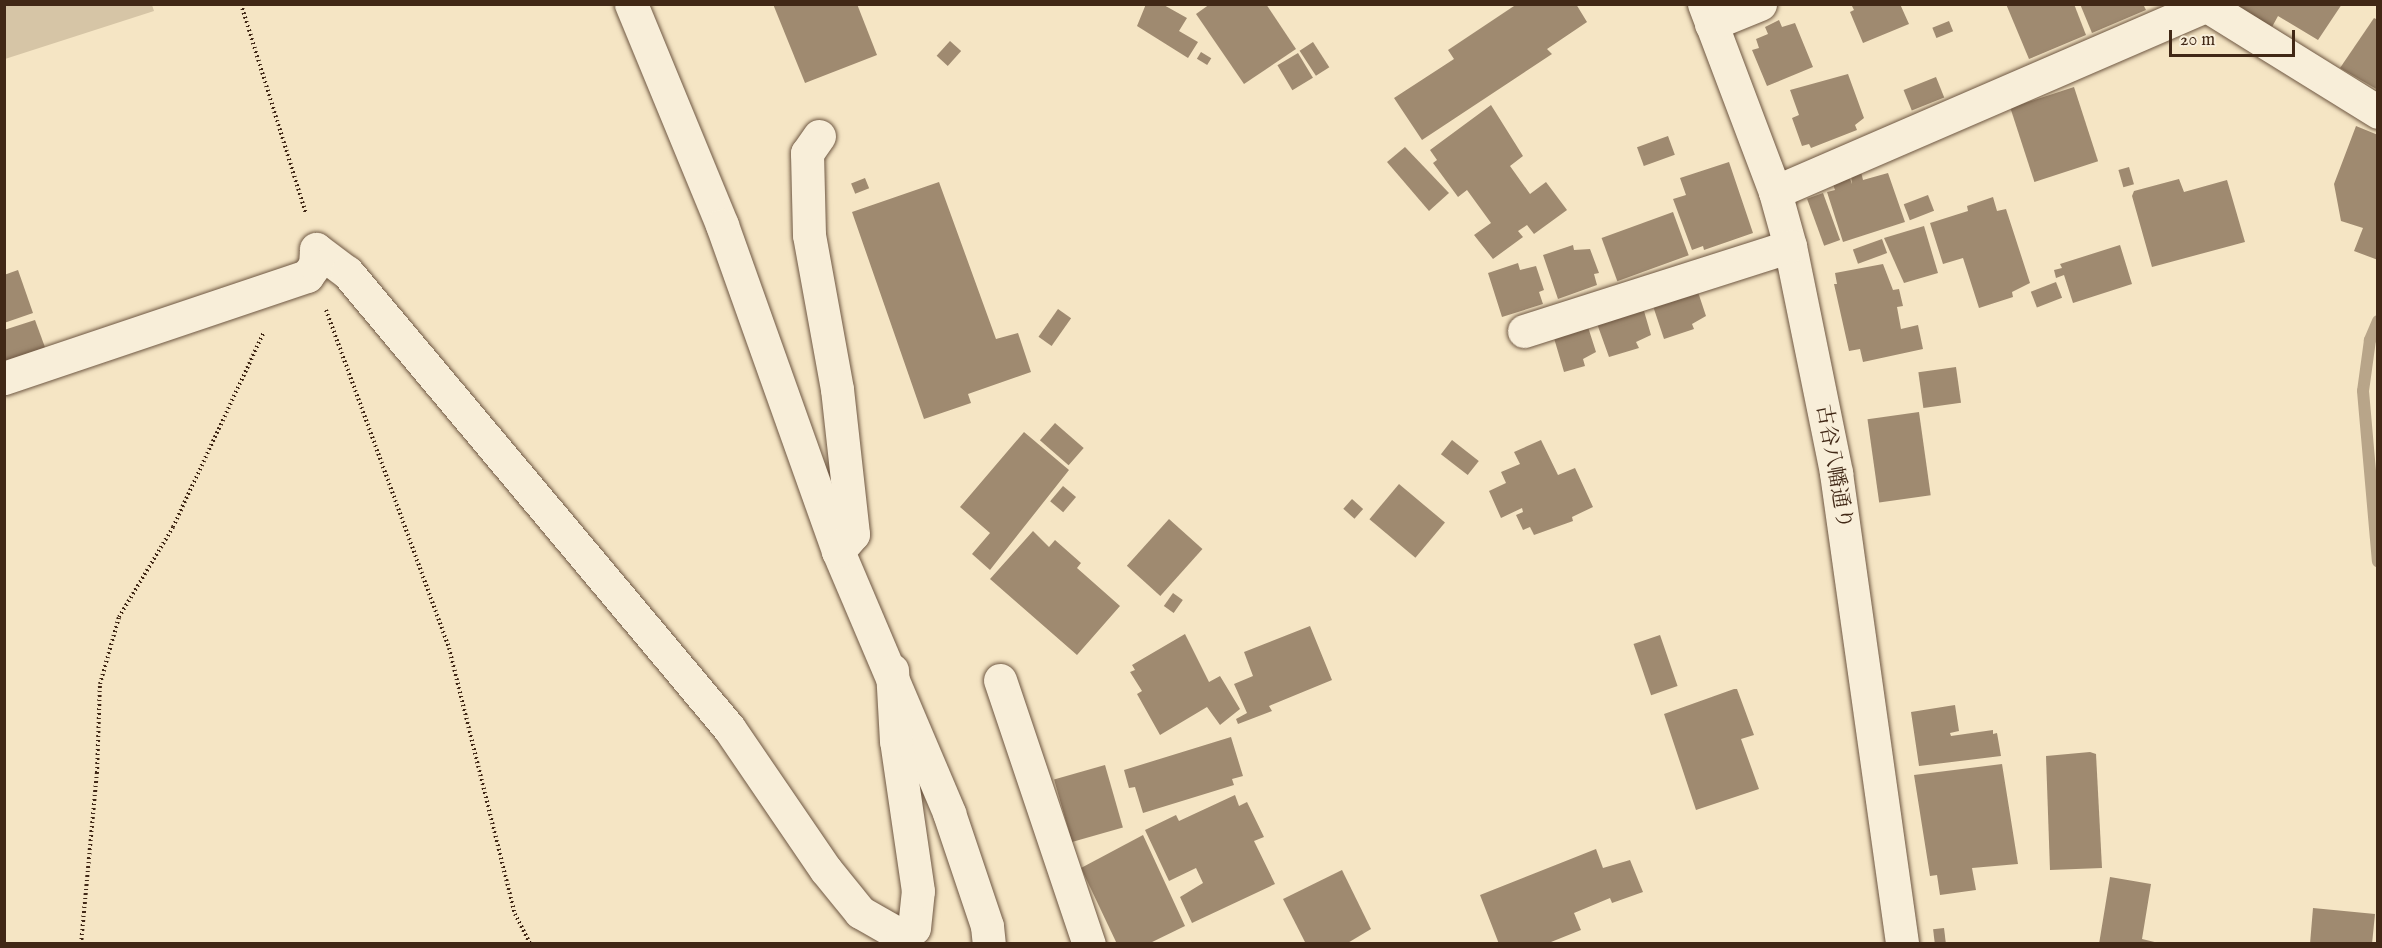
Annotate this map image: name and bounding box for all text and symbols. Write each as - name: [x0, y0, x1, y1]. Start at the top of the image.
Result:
- scale bar: [2172, 18, 2298, 56]
- text: 20 m: [2180, 29, 2215, 52]
- street label: 古谷八幡通り: [1810, 403, 1856, 531]

